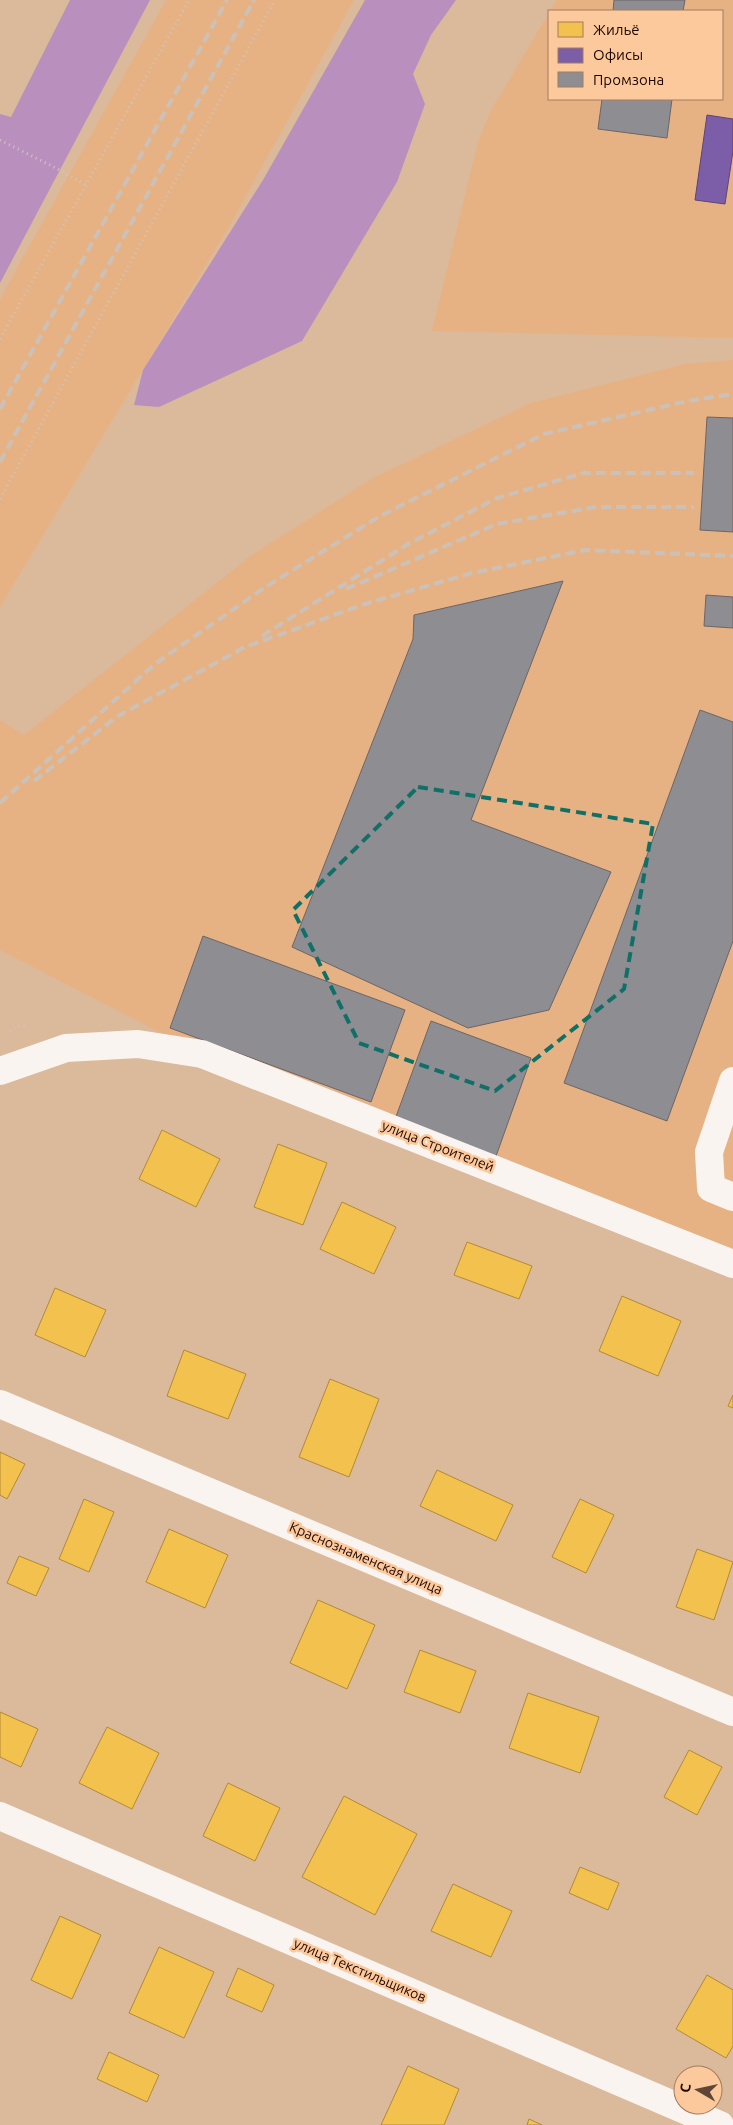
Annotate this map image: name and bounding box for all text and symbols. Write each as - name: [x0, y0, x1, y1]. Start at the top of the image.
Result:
- legend: [548, 10, 723, 100]
- text: Жильё: [593, 21, 640, 38]
- text: Офисы: [593, 46, 643, 63]
- text: Промзона: [593, 71, 664, 88]
- street label: улица Строителей: [380, 1117, 496, 1175]
- street label: Краснознаменская улица: [287, 1518, 445, 1598]
- street label: улица Текстильщиков: [291, 1935, 429, 2005]
- north arrow: [673, 2065, 723, 2115]
- text: С: [677, 2082, 694, 2094]

